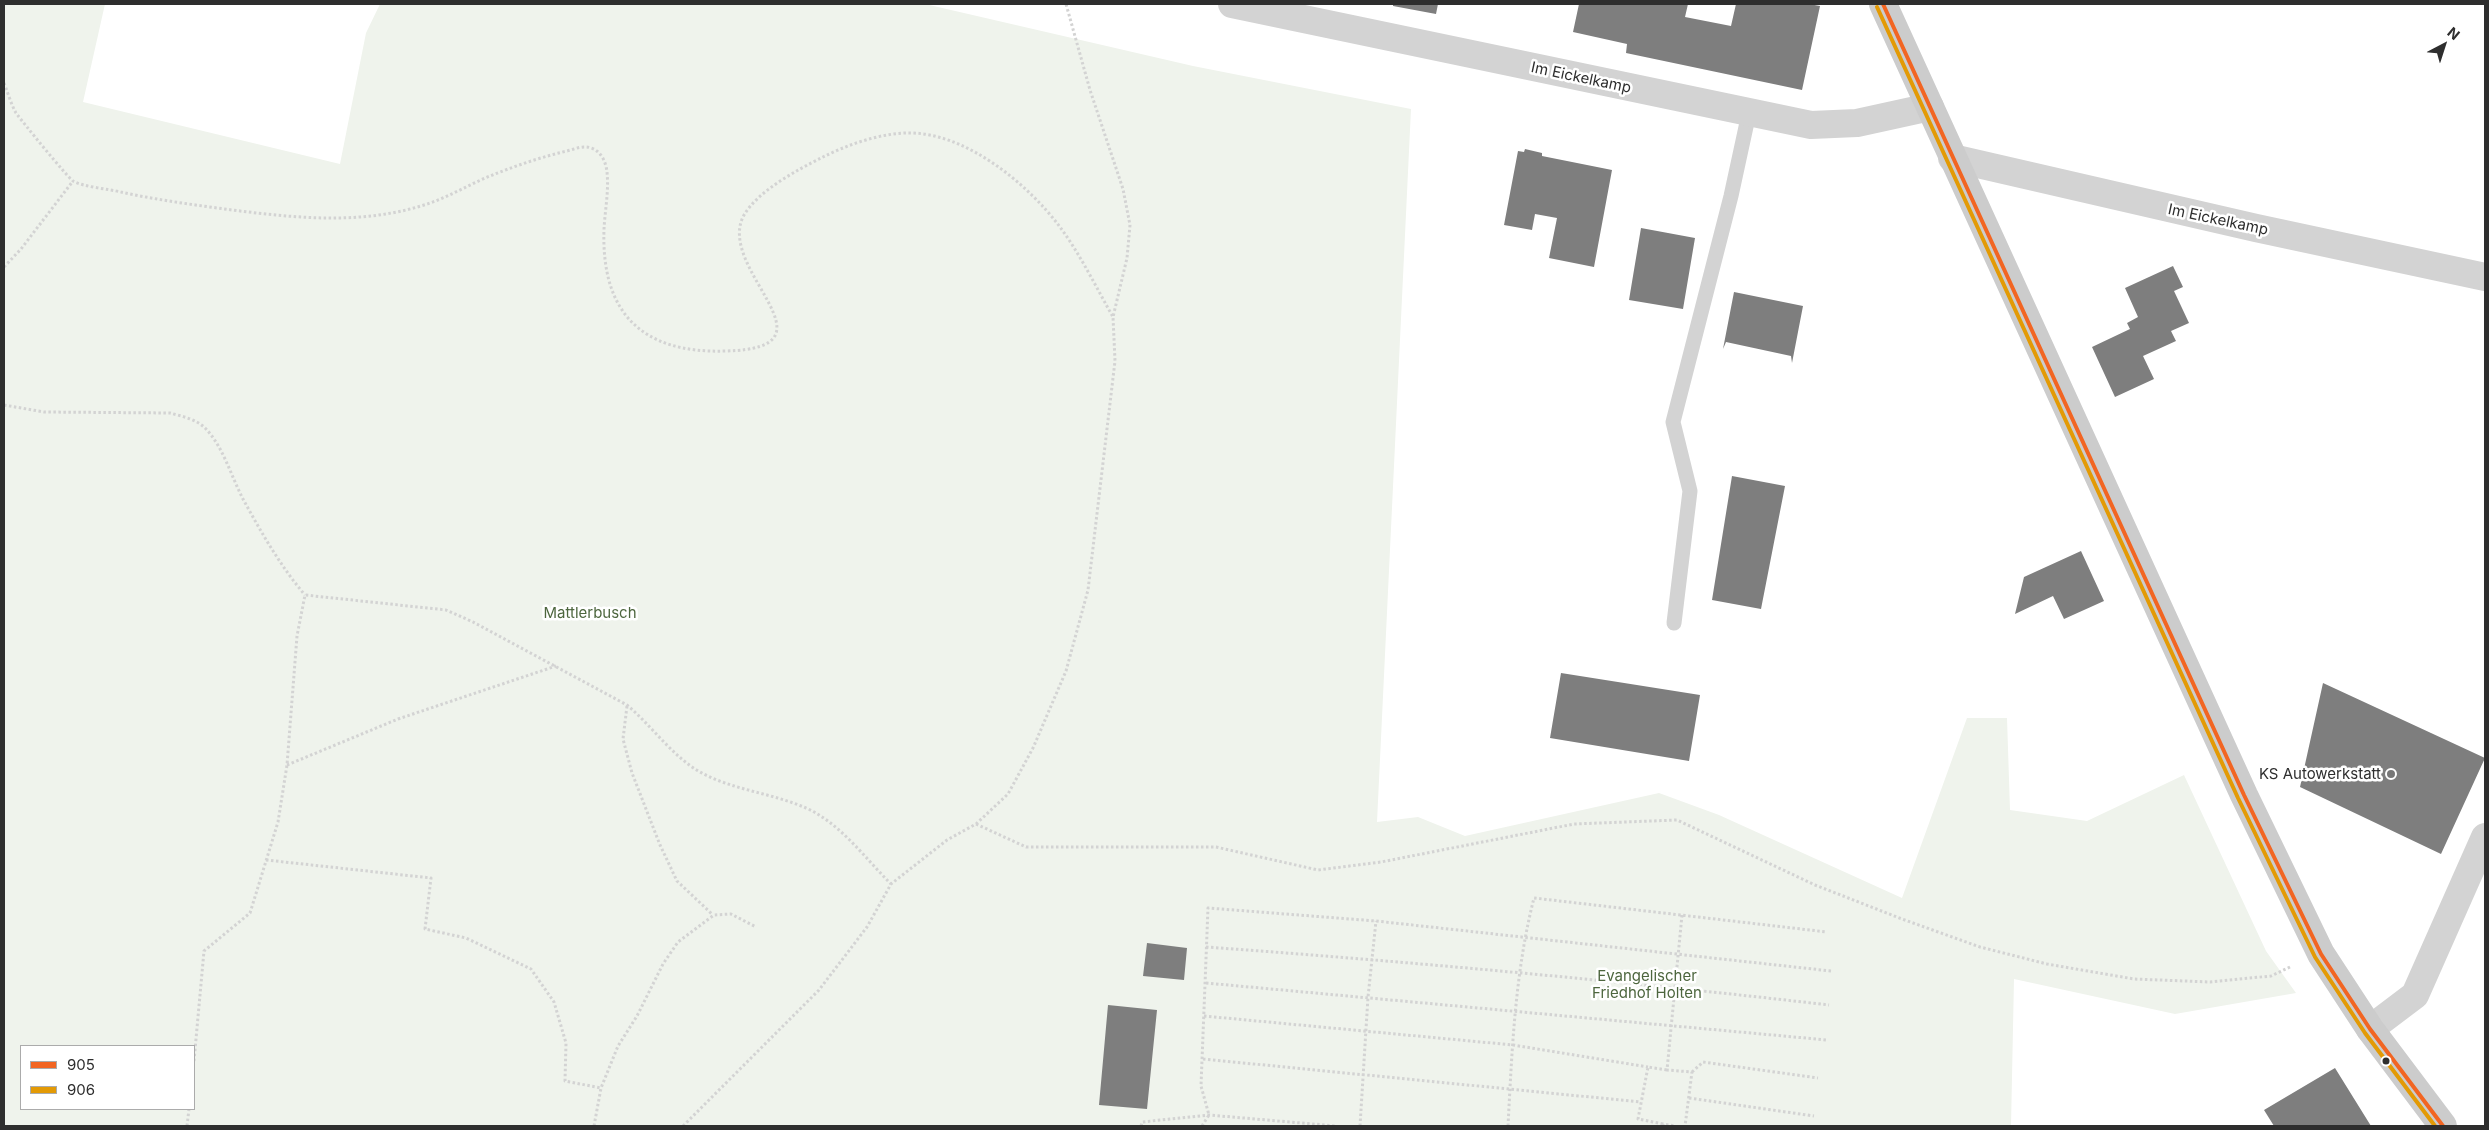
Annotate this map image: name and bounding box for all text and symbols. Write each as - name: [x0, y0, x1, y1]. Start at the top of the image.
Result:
- north arrow: [2419, 20, 2469, 70]
- text: N: [2444, 23, 2464, 43]
- street label: Im Eickelkamp: [1529, 59, 1633, 97]
- street label: Im Eickelkamp: [2166, 201, 2270, 239]
- park label: Mattlerbusch: [543, 604, 637, 622]
- place label: KS Autowerkstatt: [2259, 765, 2381, 783]
- marker: KS Autowerkstatt: [2385, 768, 2397, 780]
- park label: Evangelischer Friedhof Holten: [1592, 967, 1702, 1002]
- legend: [20, 1045, 195, 1110]
- text: 905: [67, 1055, 95, 1074]
- unlabelled marker: [2381, 1056, 2391, 1066]
- text: 906: [67, 1080, 95, 1099]

